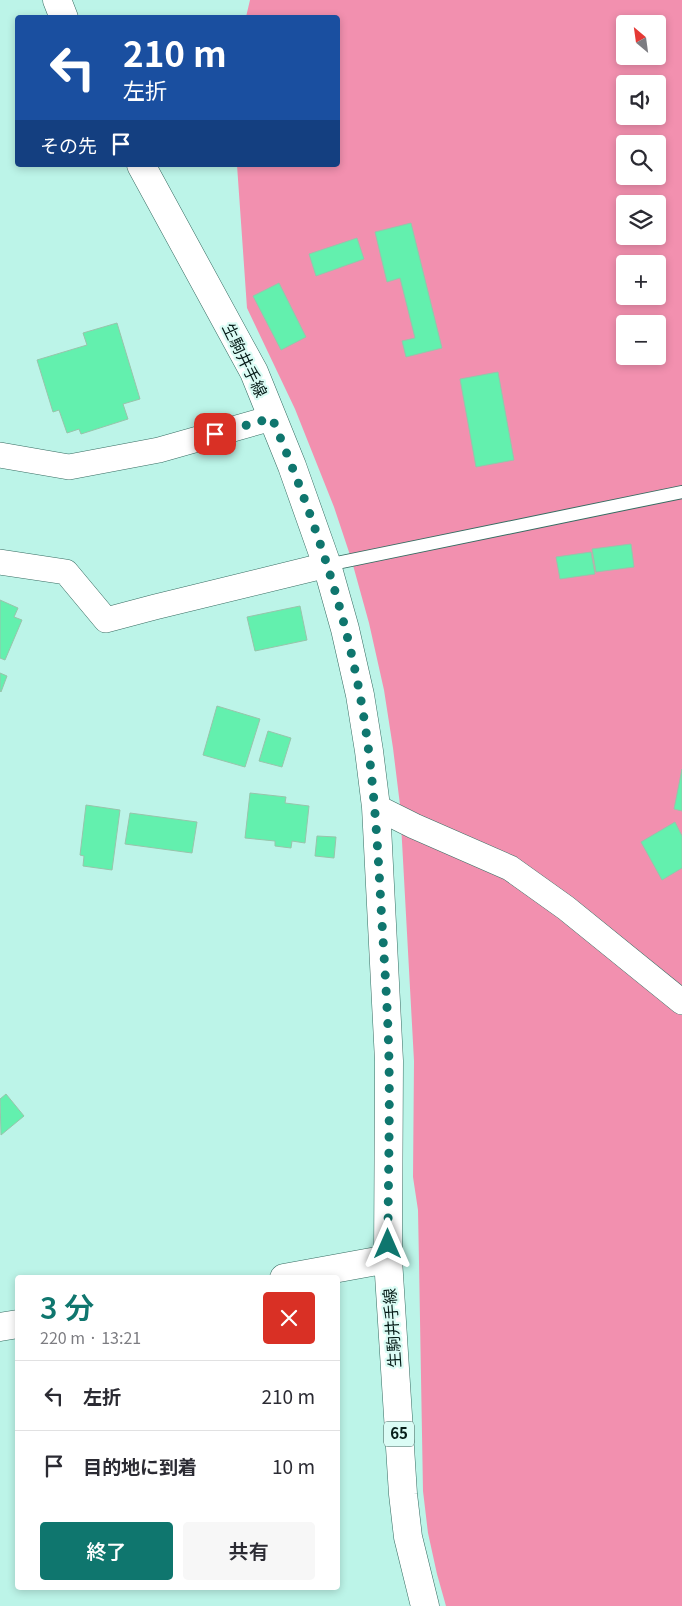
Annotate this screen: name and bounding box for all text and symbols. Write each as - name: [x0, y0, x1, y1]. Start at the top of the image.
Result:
- north arrow: [616, 15, 666, 65]
- map controls: [616, 15, 666, 365]
- text: 210 m: [123, 26, 227, 77]
- icon: left: [40, 35, 105, 100]
- text: 左折: [123, 73, 167, 105]
- button: sound: [616, 75, 666, 125]
- icon: arrive: [107, 130, 135, 158]
- text: その先: [40, 131, 97, 158]
- button: search: [616, 135, 666, 185]
- button: layers: [616, 195, 666, 245]
- button: +: [616, 255, 666, 305]
- button: −: [616, 315, 666, 365]
- street label: 生駒井手線: [218, 318, 274, 401]
- pin: [194, 413, 236, 455]
- icon: arrive: [201, 420, 229, 448]
- position arrow: [361, 1217, 413, 1269]
- text: 3 分: [40, 1284, 94, 1328]
- street label: 生駒井手線: [376, 1287, 406, 1369]
- button: close: [263, 1292, 315, 1344]
- text: 220 m · 13:21: [40, 1325, 141, 1349]
- icon: left: [40, 1382, 68, 1410]
- text: 左折: [83, 1382, 121, 1409]
- text: 210 m: [262, 1382, 315, 1409]
- road number: 65: [384, 1422, 414, 1446]
- icon: arrive: [40, 1452, 68, 1480]
- text: 目的地に到着: [83, 1452, 197, 1479]
- text: 10 m: [272, 1452, 315, 1479]
- button: 終了: [40, 1522, 173, 1580]
- button: 共有: [183, 1522, 315, 1580]

